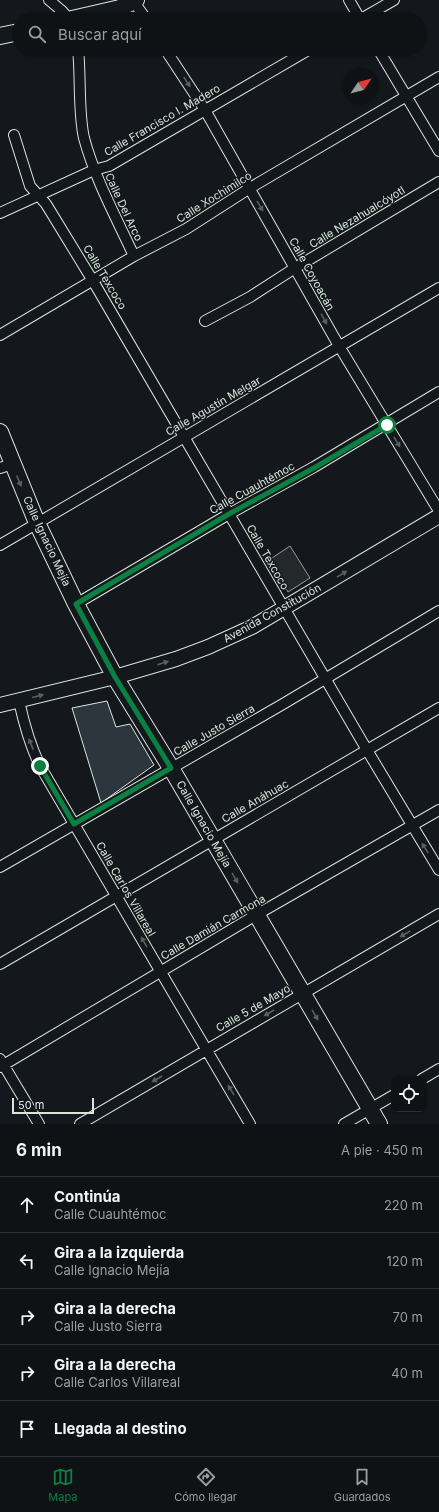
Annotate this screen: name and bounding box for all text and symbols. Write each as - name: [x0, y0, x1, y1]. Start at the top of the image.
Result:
- search box: [12, 12, 427, 56]
- icon: search: [26, 23, 48, 45]
- text: Buscar aquí: [58, 25, 142, 44]
- north arrow: [343, 68, 379, 104]
- one-way arrow: [183, 76, 190, 88]
- street label: Calle Francisco I. Madero: [101, 81, 223, 159]
- street label: Calle Xochimilco: [174, 168, 255, 226]
- street label: Calle Del Arco: [102, 171, 146, 244]
- street label: Calle Nezahualcóyotl: [307, 183, 407, 251]
- one-way arrow: [256, 200, 263, 211]
- street label: Calle Coyoacán: [286, 235, 338, 313]
- street label: Calle Texcoco: [80, 242, 130, 312]
- one-way arrow: [320, 313, 327, 325]
- street label: Calle Agustín Melgar: [163, 373, 263, 439]
- route start: [378, 416, 396, 434]
- one-way arrow: [394, 436, 401, 448]
- street label: Calle Cuauhtémoc: [207, 459, 297, 517]
- one-way arrow: [17, 476, 23, 488]
- street label: Calle Ignacio Mejía: [20, 494, 74, 588]
- street label: Calle Texcoco: [244, 522, 293, 592]
- one-way arrow: [336, 570, 348, 577]
- street label: Avenida Constitución: [221, 580, 323, 646]
- one-way arrow: [158, 660, 170, 666]
- one-way arrow: [32, 693, 44, 699]
- street label: Calle Justo Sierra: [171, 701, 257, 759]
- one-way arrow: [27, 738, 33, 750]
- route end: [31, 757, 49, 775]
- street label: Calle Anáhuac: [219, 776, 291, 826]
- street label: Calle Ignacio Mejía: [173, 778, 235, 870]
- street label: Calle Carlos Villareal: [93, 839, 159, 939]
- one-way arrow: [422, 842, 429, 854]
- one-way arrow: [232, 872, 239, 884]
- street label: Calle Damián Carmona: [158, 891, 268, 963]
- one-way arrow: [399, 930, 411, 937]
- one-way arrow: [140, 936, 147, 948]
- street label: Calle 5 de Mayo: [213, 981, 293, 1035]
- one-way arrow: [311, 1009, 318, 1021]
- one-way arrow: [263, 1010, 275, 1017]
- one-way arrow: [151, 1075, 163, 1082]
- map controls: [391, 1076, 427, 1112]
- button: locate: [391, 1076, 427, 1112]
- one-way arrow: [227, 1084, 234, 1096]
- scale bar: [12, 1096, 94, 1115]
- text: 50 m: [18, 1098, 44, 1112]
- text: 6 min: [16, 1140, 62, 1160]
- text: A pie · 450 m: [341, 1142, 423, 1158]
- text: Continúa: [54, 1187, 121, 1206]
- icon: ahead: [16, 1194, 38, 1216]
- text: 220 m: [384, 1197, 423, 1213]
- text: Calle Cuauhtémoc: [54, 1206, 167, 1222]
- text: Gira a la izquierda: [54, 1243, 184, 1262]
- icon: left: [16, 1250, 38, 1272]
- text: 120 m: [387, 1253, 423, 1269]
- text: Calle Ignacio Mejía: [54, 1262, 170, 1278]
- text: Gira a la derecha: [54, 1299, 176, 1318]
- icon: right: [16, 1306, 38, 1328]
- text: 70 m: [393, 1309, 423, 1325]
- text: Calle Justo Sierra: [54, 1318, 162, 1334]
- text: Gira a la derecha: [54, 1355, 176, 1374]
- icon: right: [16, 1362, 38, 1384]
- text: 40 m: [391, 1365, 423, 1381]
- text: Calle Carlos Villareal: [54, 1374, 180, 1390]
- icon: arrive: [16, 1418, 38, 1440]
- text: Llegada al destino: [54, 1419, 187, 1438]
- tab: Mapa: [48, 1466, 78, 1504]
- tab: Cómo llegar: [174, 1466, 237, 1504]
- tab: Guardados: [334, 1466, 391, 1504]

